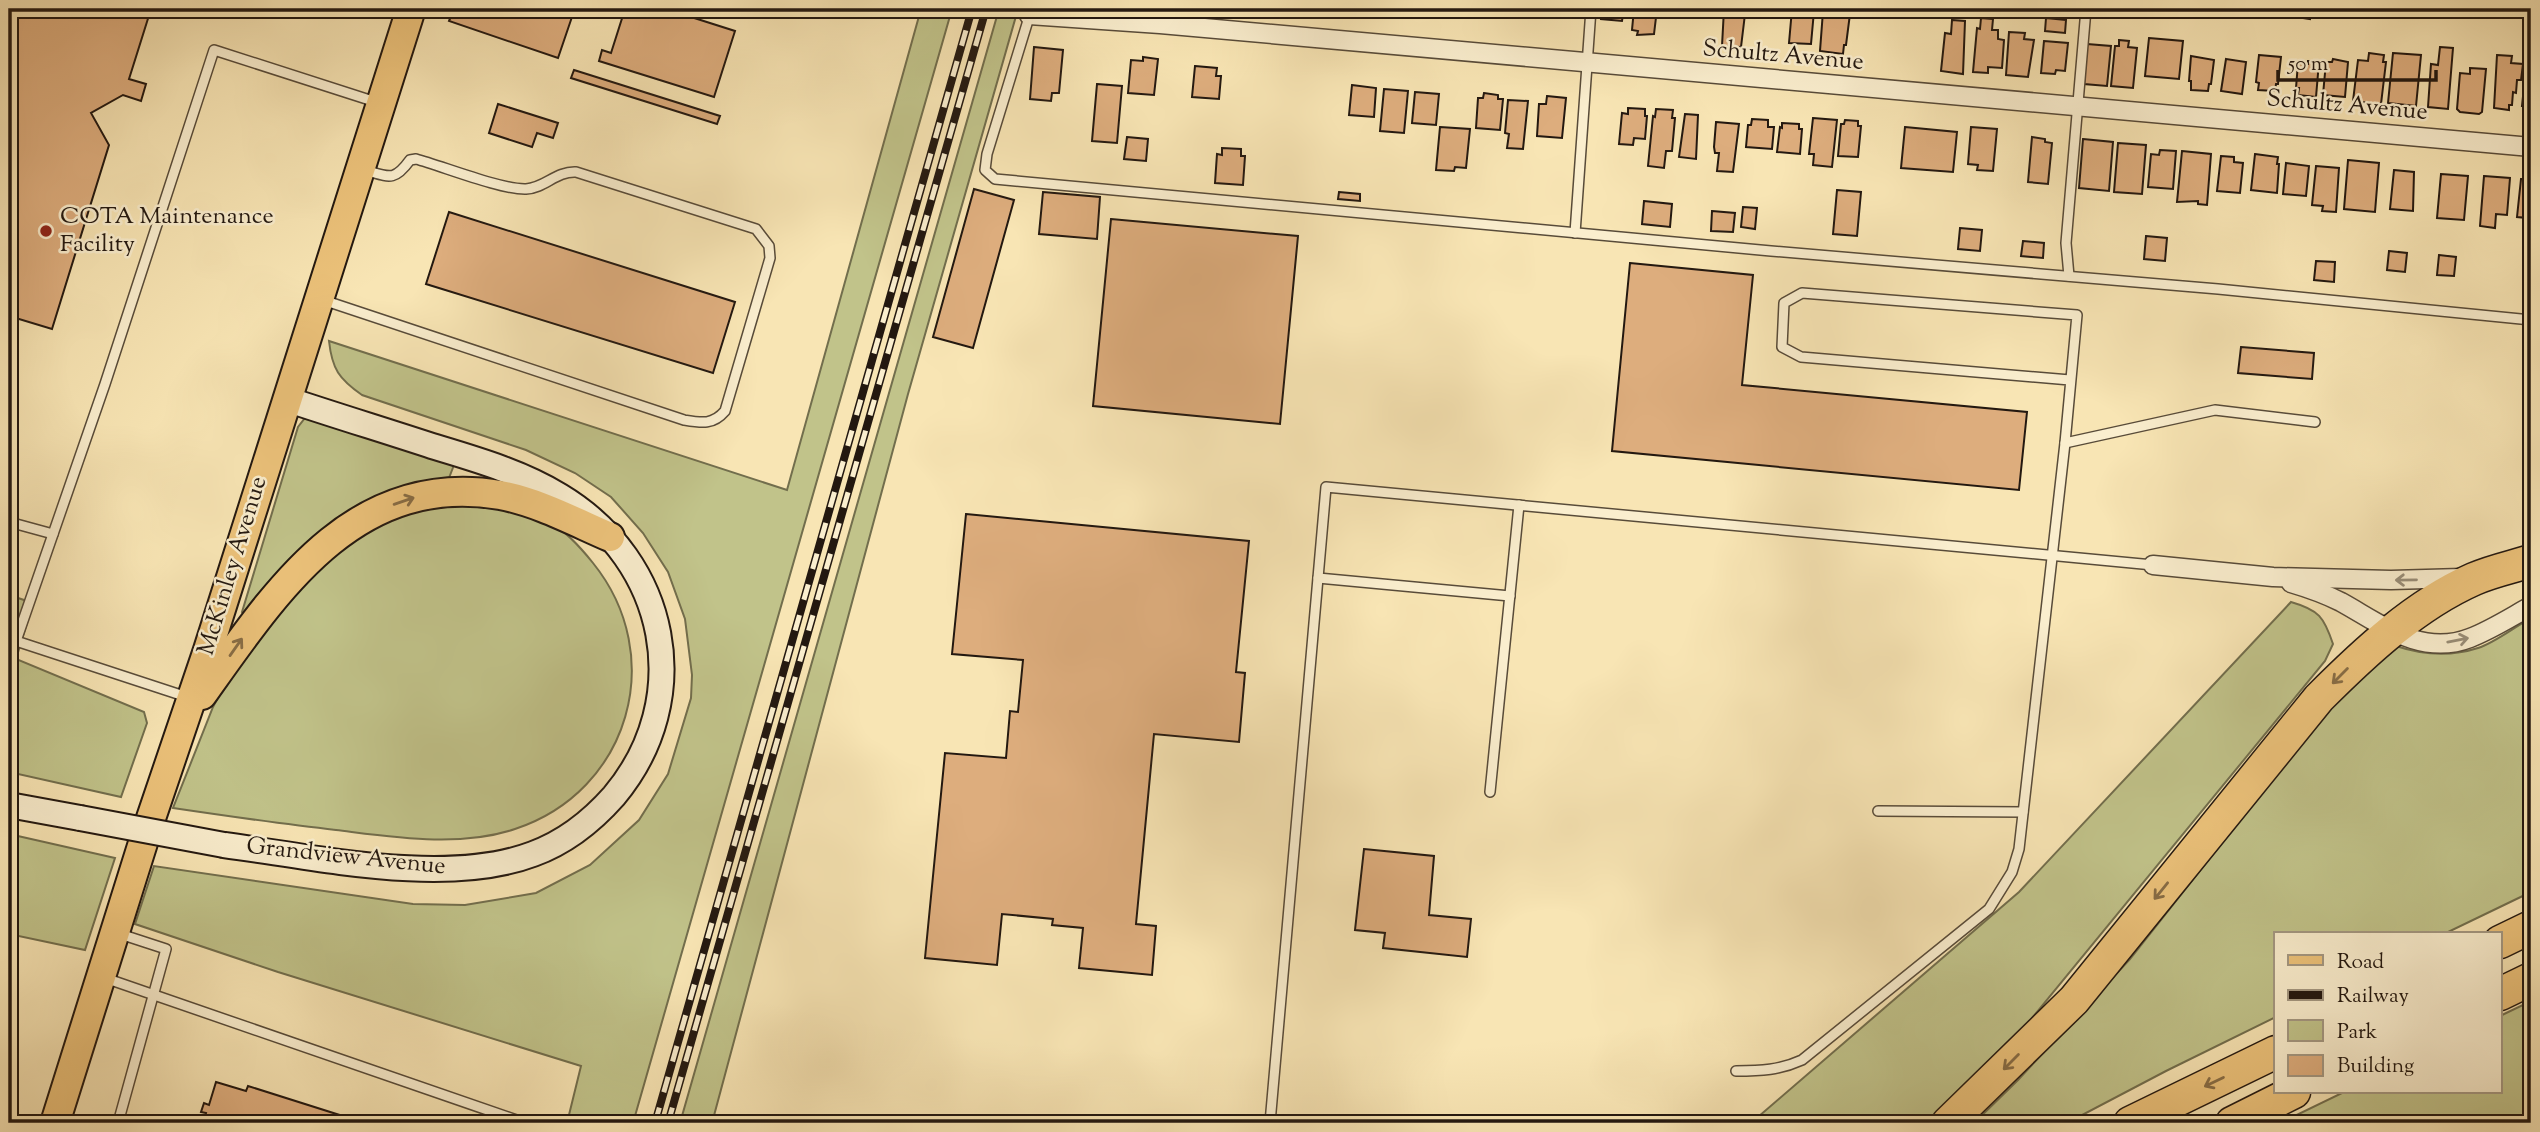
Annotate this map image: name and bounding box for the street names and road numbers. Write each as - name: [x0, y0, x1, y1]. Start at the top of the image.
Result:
- street label: Schultz Avenue: [1701, 32, 1865, 80]
- street label: Schultz Avenue: [2265, 82, 2429, 130]
- street label: McKinley Avenue: [190, 472, 276, 660]
- street label: Grandview Avenue: [245, 830, 447, 884]

